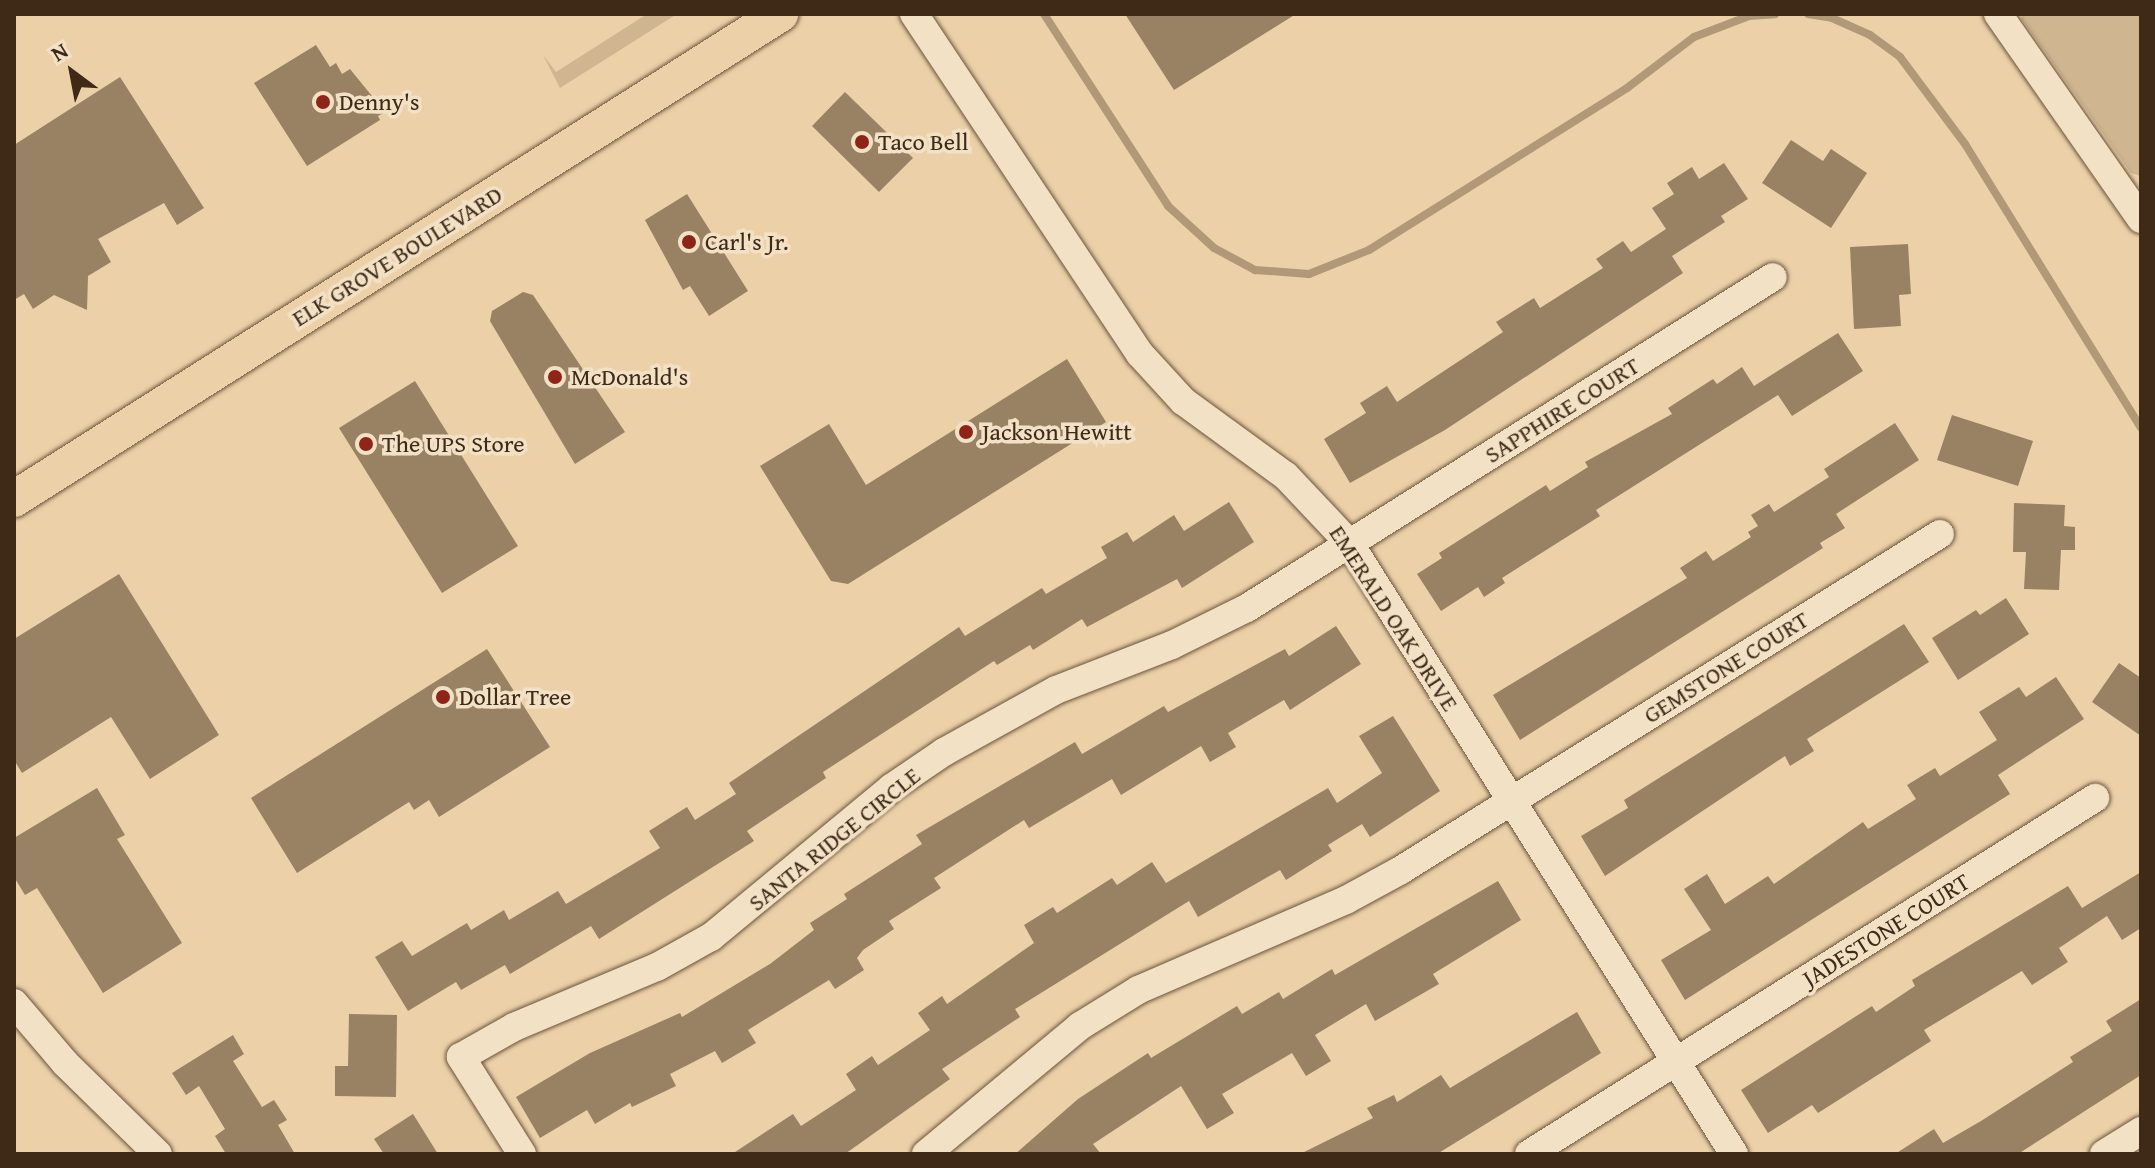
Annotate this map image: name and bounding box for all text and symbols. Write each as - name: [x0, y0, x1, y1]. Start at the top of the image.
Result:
- north arrow: [32, 32, 112, 112]
- text: N: [45, 34, 74, 69]
- place label: Denny's: [339, 88, 419, 116]
- marker: Denny's: [314, 93, 332, 111]
- place label: Taco Bell: [878, 128, 968, 156]
- marker: Taco Bell: [853, 133, 871, 151]
- street label: ELK GROVE BOULEVARD: [287, 180, 507, 332]
- place label: Carl's Jr.: [705, 228, 789, 256]
- marker: Carl's Jr.: [680, 233, 698, 251]
- street label: SAPPHIRE COURT: [1479, 351, 1645, 469]
- place label: McDonald's: [571, 363, 688, 391]
- marker: McDonald's: [546, 368, 564, 386]
- place label: Jackson Hewitt: [982, 418, 1132, 446]
- marker: Jackson Hewitt: [957, 423, 975, 441]
- place label: The UPS Store: [382, 430, 524, 458]
- marker: The UPS Store: [357, 435, 375, 453]
- street label: EMERALD OAK DRIVE: [1323, 520, 1465, 716]
- street label: GEMSTONE COURT: [1638, 605, 1814, 729]
- place label: Dollar Tree: [459, 683, 571, 711]
- marker: Dollar Tree: [434, 688, 452, 706]
- street label: SANTA RIDGE CIRCLE: [742, 761, 926, 917]
- street label: JADESTONE COURT: [1797, 867, 1975, 993]

